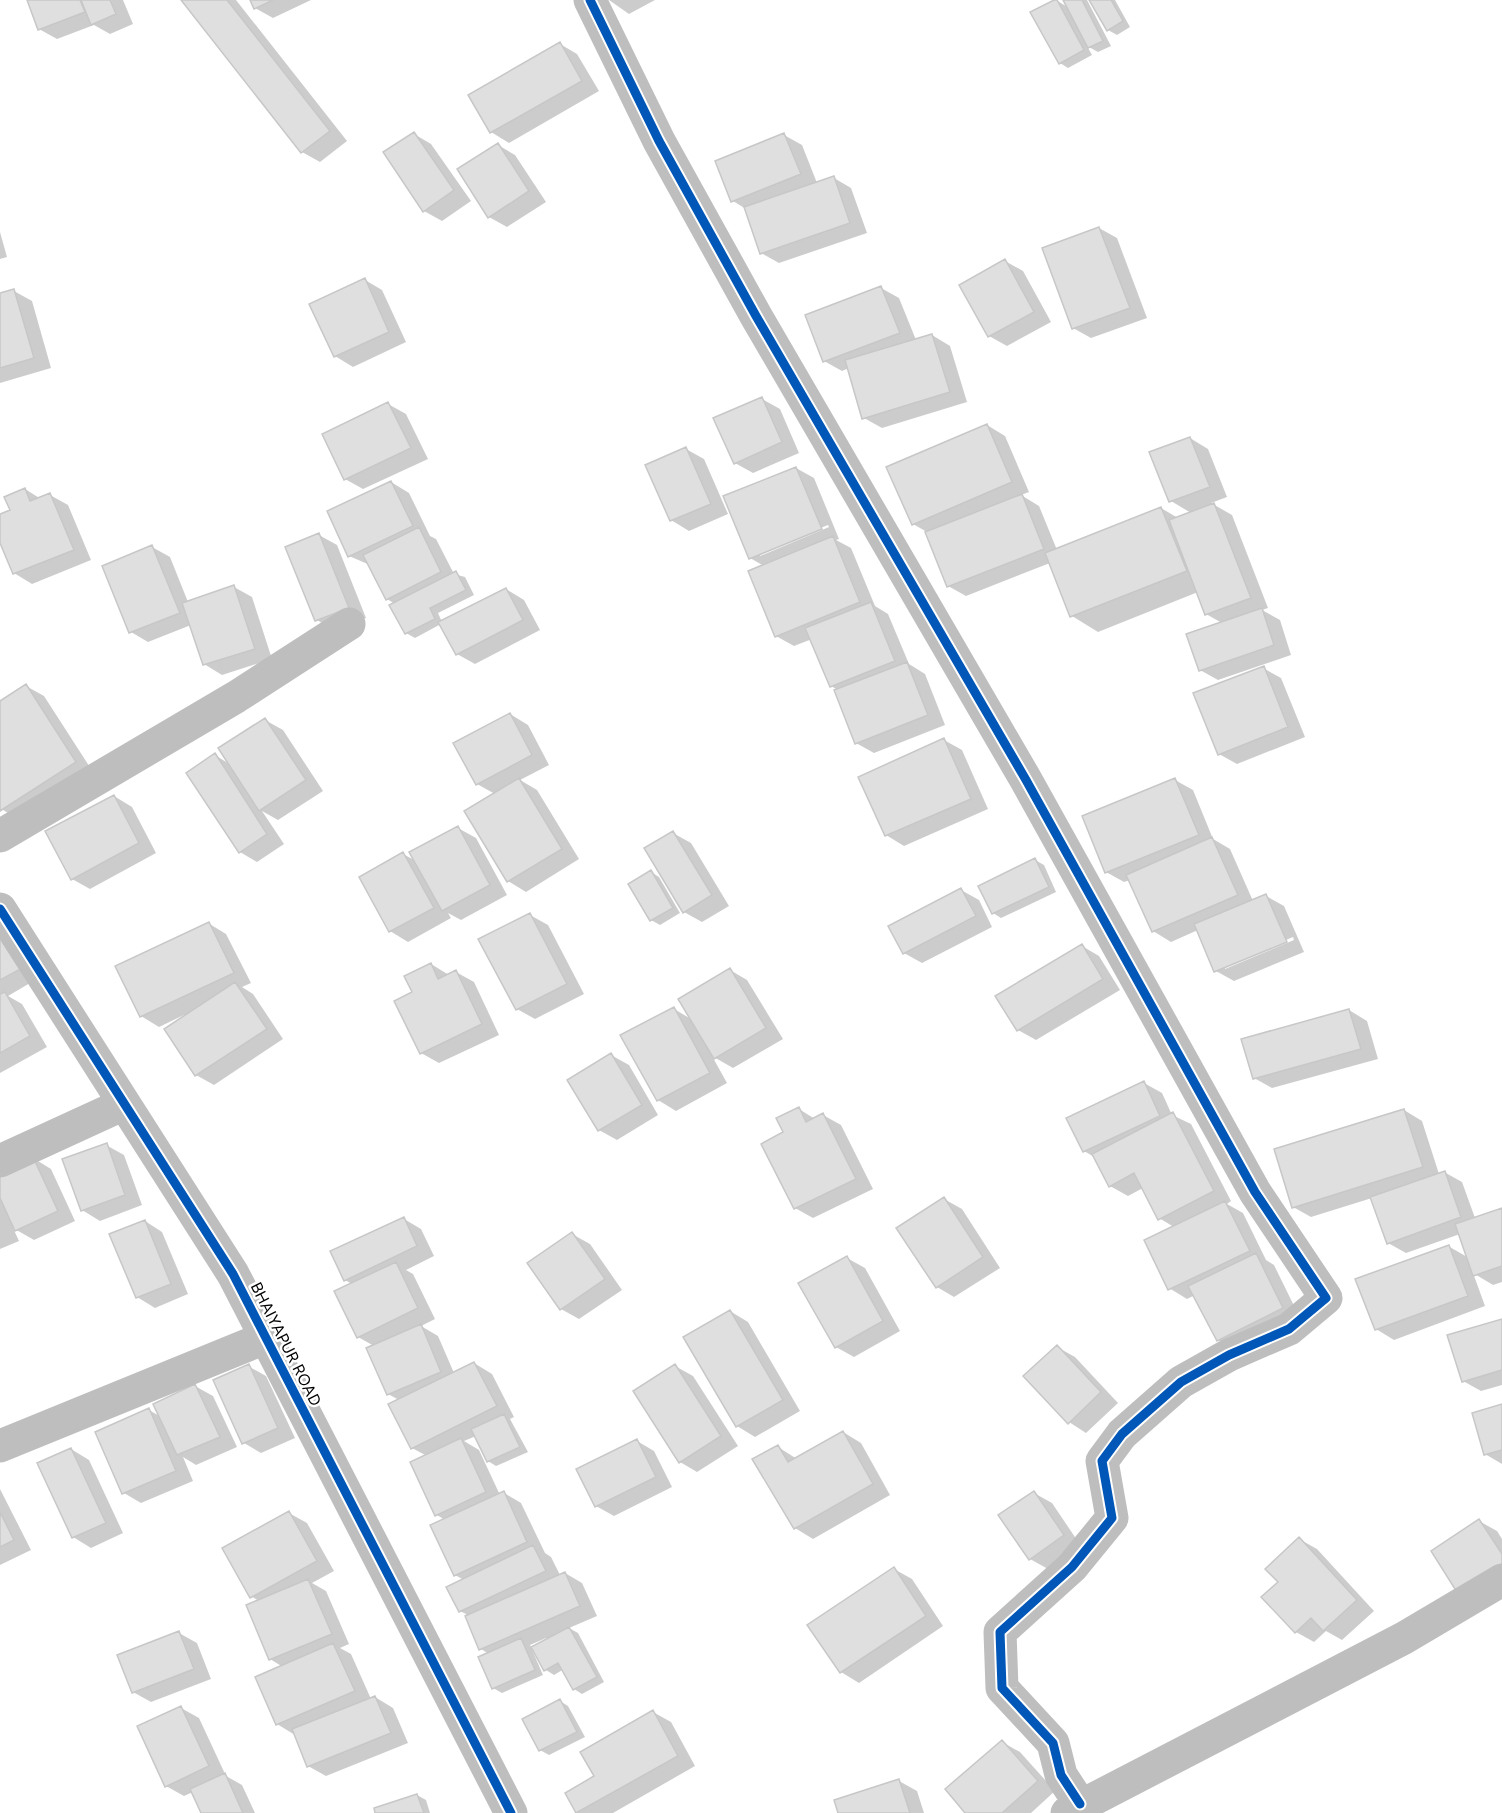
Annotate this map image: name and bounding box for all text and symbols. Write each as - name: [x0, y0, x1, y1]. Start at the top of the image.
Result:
- street label: BHAIYAPUR ROAD: [247, 1279, 325, 1409]

